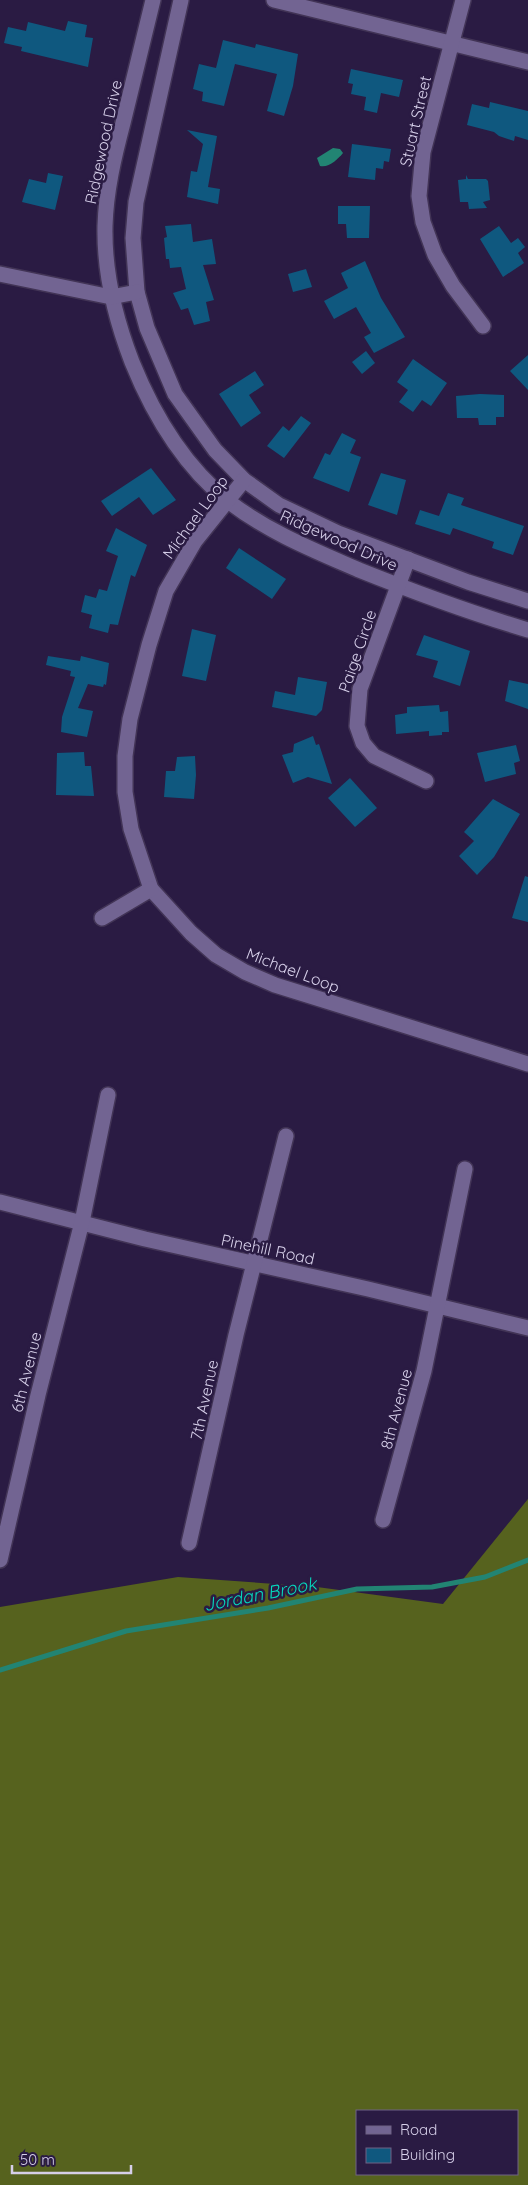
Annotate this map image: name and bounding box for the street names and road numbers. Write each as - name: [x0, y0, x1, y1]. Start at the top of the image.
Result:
- street label: Stuart Street: [395, 73, 435, 169]
- street label: Ridgewood Drive: [80, 78, 126, 206]
- street label: Michael Loop: [158, 471, 232, 563]
- street label: Ridgewood Drive: [277, 505, 401, 575]
- street label: Paige Circle: [334, 607, 380, 695]
- street label: Michael Loop: [244, 943, 342, 997]
- street label: Pinehill Road: [219, 1229, 317, 1269]
- street label: 6th Avenue: [6, 1330, 46, 1414]
- street label: 7th Avenue: [186, 1358, 222, 1442]
- street label: 8th Avenue: [376, 1367, 416, 1451]

